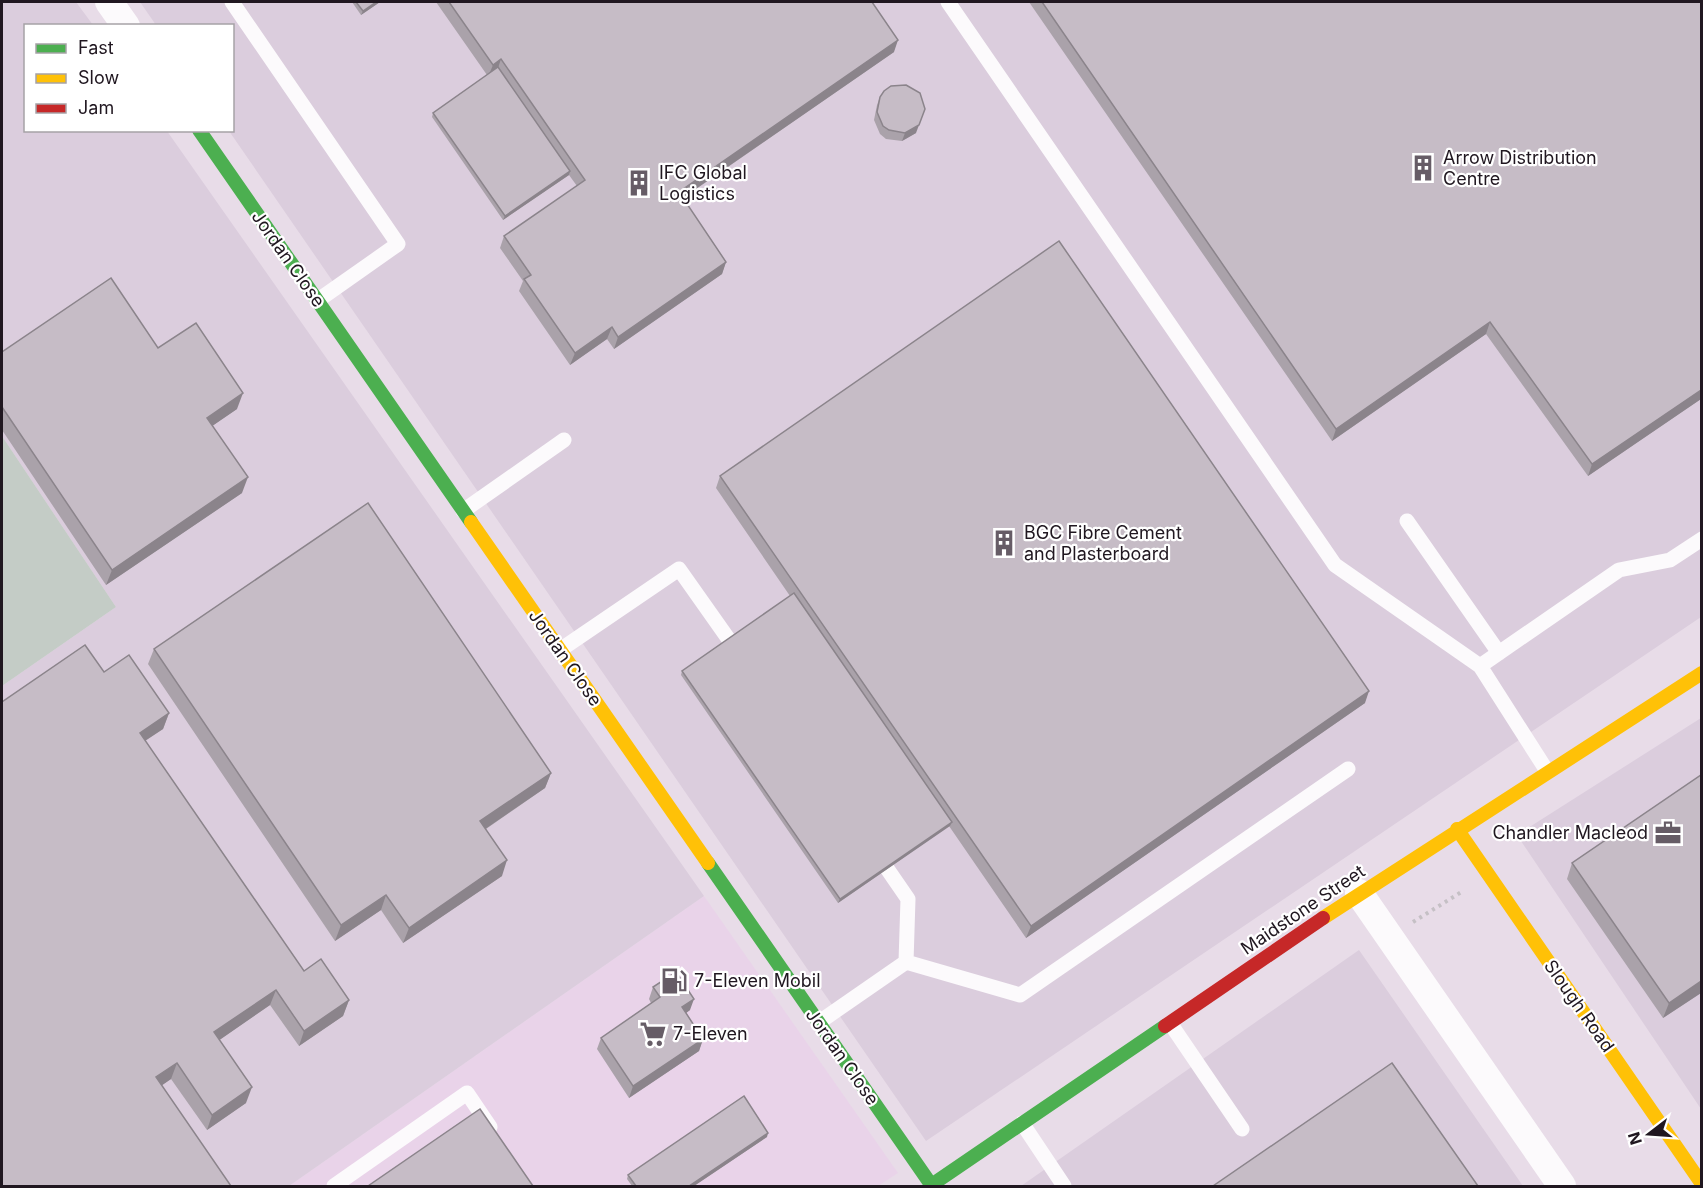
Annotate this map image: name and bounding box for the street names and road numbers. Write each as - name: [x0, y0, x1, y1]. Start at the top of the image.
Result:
- street label: Jordan Close: [247, 207, 329, 311]
- street label: Jordan Close: [524, 606, 606, 710]
- street label: Maidstone Street: [1237, 860, 1369, 959]
- street label: Slough Road: [1540, 956, 1619, 1056]
- street label: Jordan Close: [801, 1005, 883, 1109]

